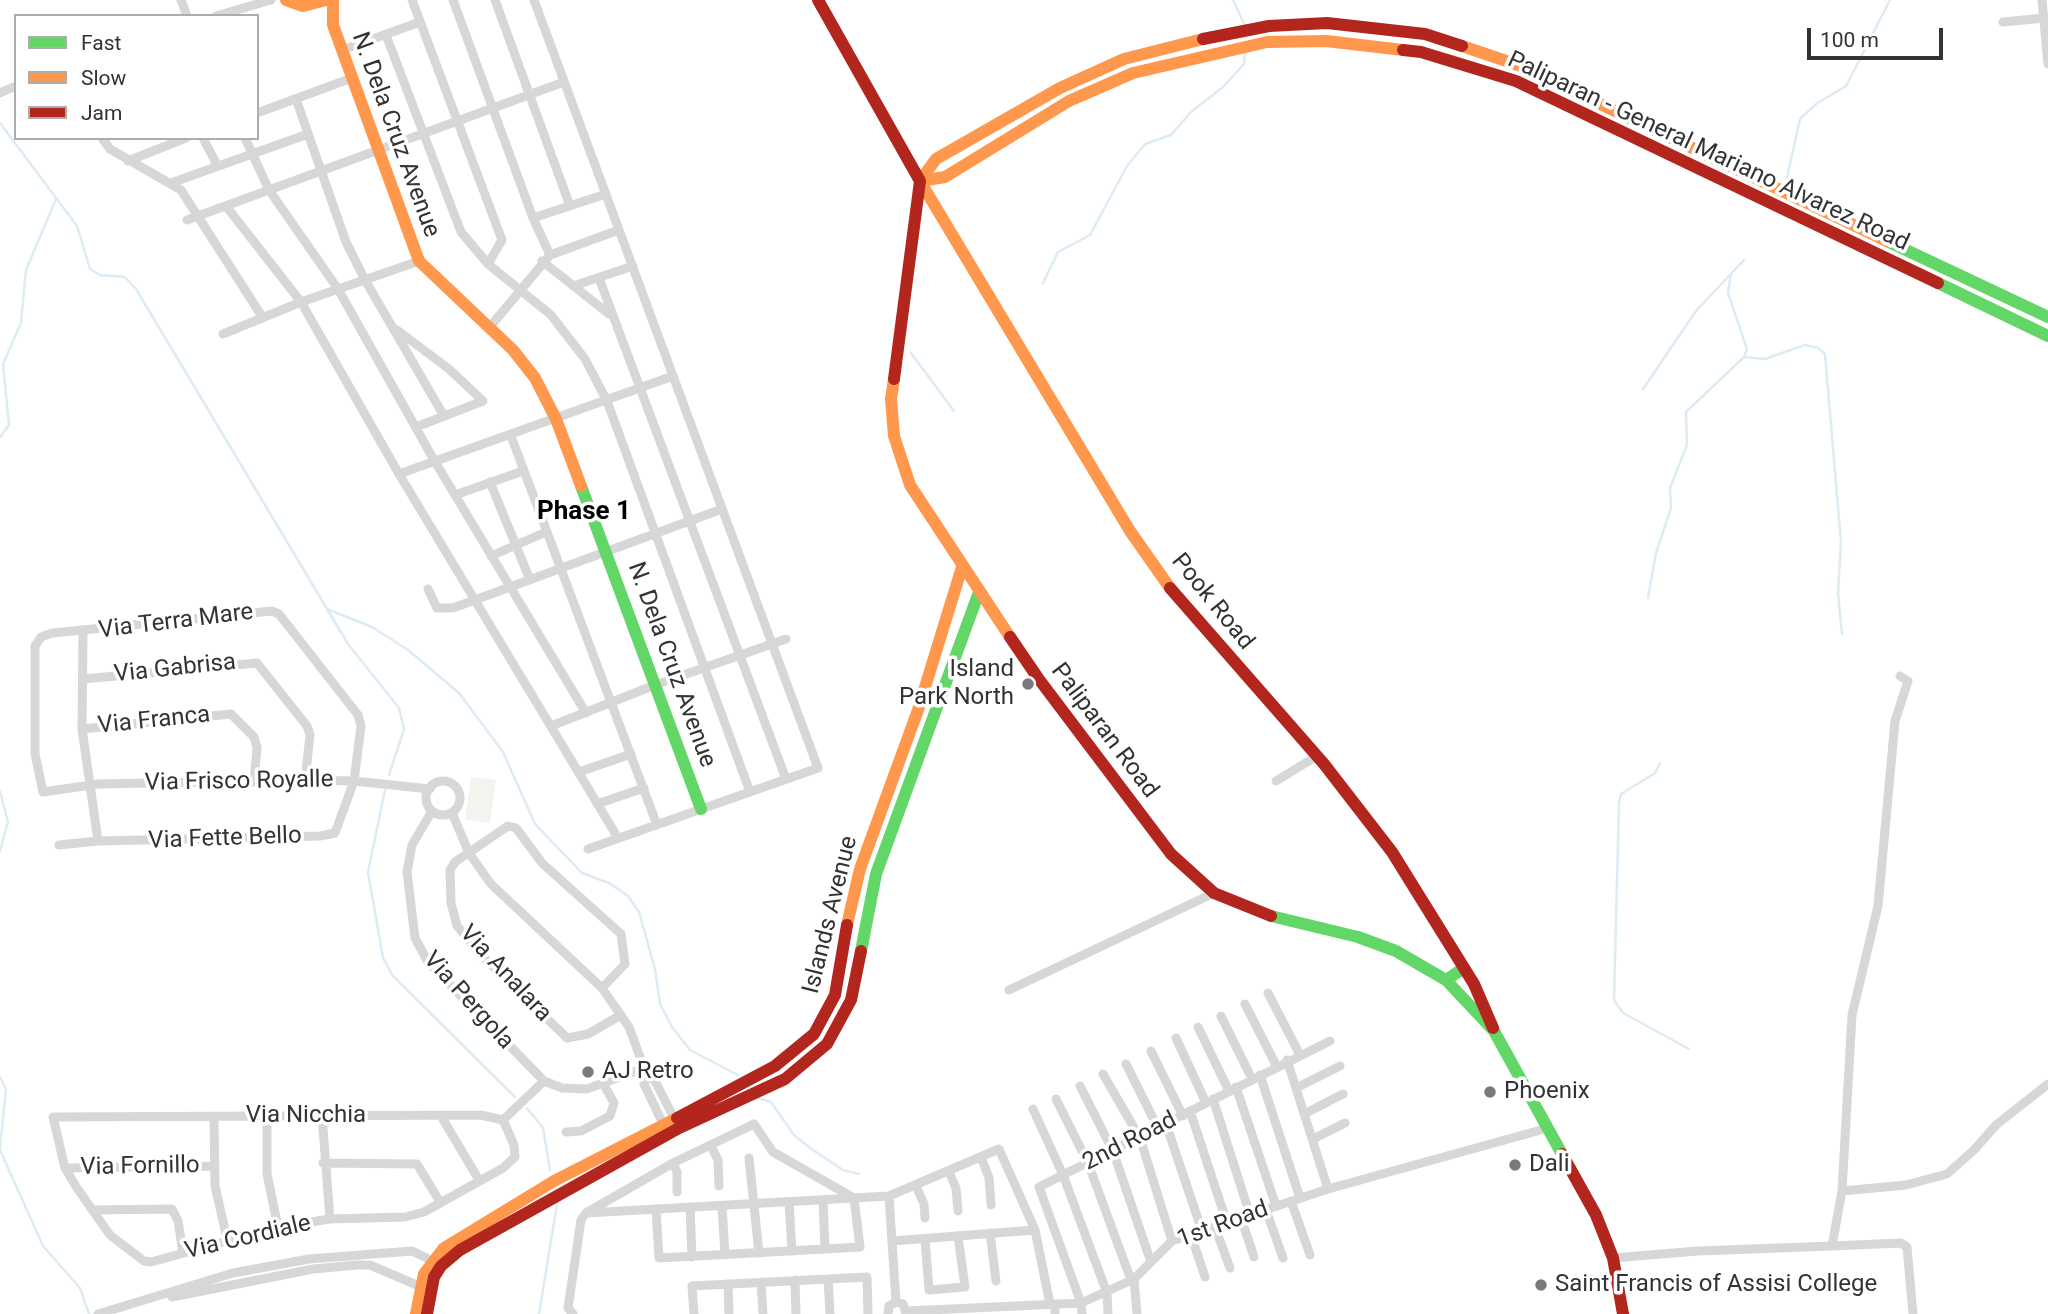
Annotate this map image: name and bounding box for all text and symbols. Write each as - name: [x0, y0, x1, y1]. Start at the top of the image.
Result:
- legend: [14, 14, 259, 140]
- scale bar: [1810, 14, 1946, 58]
- text: 100 m: [1820, 28, 1879, 52]
- street label: N. Dela Cruz Avenue: [345, 29, 445, 241]
- text: Fast: [81, 31, 121, 55]
- street label: Paliparan - General Mariano Alvarez Road: [1503, 46, 1913, 258]
- text: Slow: [81, 66, 126, 90]
- text: Jam: [81, 101, 122, 125]
- district label: Phase 1: [537, 496, 631, 528]
- street label: Pook Road: [1164, 548, 1260, 656]
- street label: N. Dela Cruz Avenue: [621, 559, 721, 771]
- street label: Via Terra Mare: [97, 598, 255, 646]
- street label: Via Gabrisa: [113, 648, 237, 690]
- place label: Island Park North: [899, 656, 1014, 712]
- street label: Paliparan Road: [1044, 658, 1164, 804]
- marker: Island Park North: [1020, 676, 1036, 692]
- street label: Via Franca: [96, 701, 212, 741]
- street label: Via Frisco Royalle: [144, 766, 334, 798]
- street label: Via Fette Bello: [148, 822, 302, 856]
- street label: Islands Avenue: [798, 833, 864, 997]
- street label: Via Analara: [453, 920, 557, 1028]
- street label: Via Pergola: [417, 946, 519, 1056]
- place label: AJ Retro: [602, 1058, 694, 1086]
- marker: AJ Retro: [580, 1064, 596, 1080]
- place label: Phoenix: [1504, 1078, 1590, 1106]
- marker: Phoenix: [1482, 1084, 1498, 1100]
- street label: Via Nicchia: [246, 1102, 366, 1130]
- street label: 2nd Road: [1078, 1106, 1182, 1178]
- place label: Dali: [1529, 1151, 1569, 1179]
- street label: Via Fornillo: [80, 1152, 200, 1182]
- marker: Dali: [1507, 1157, 1523, 1173]
- street label: 1st Road: [1174, 1195, 1272, 1255]
- street label: Via Cordiale: [182, 1210, 314, 1266]
- place label: Saint Francis of Assisi College: [1555, 1271, 1877, 1299]
- marker: Saint Francis of Assisi College: [1533, 1277, 1549, 1293]

